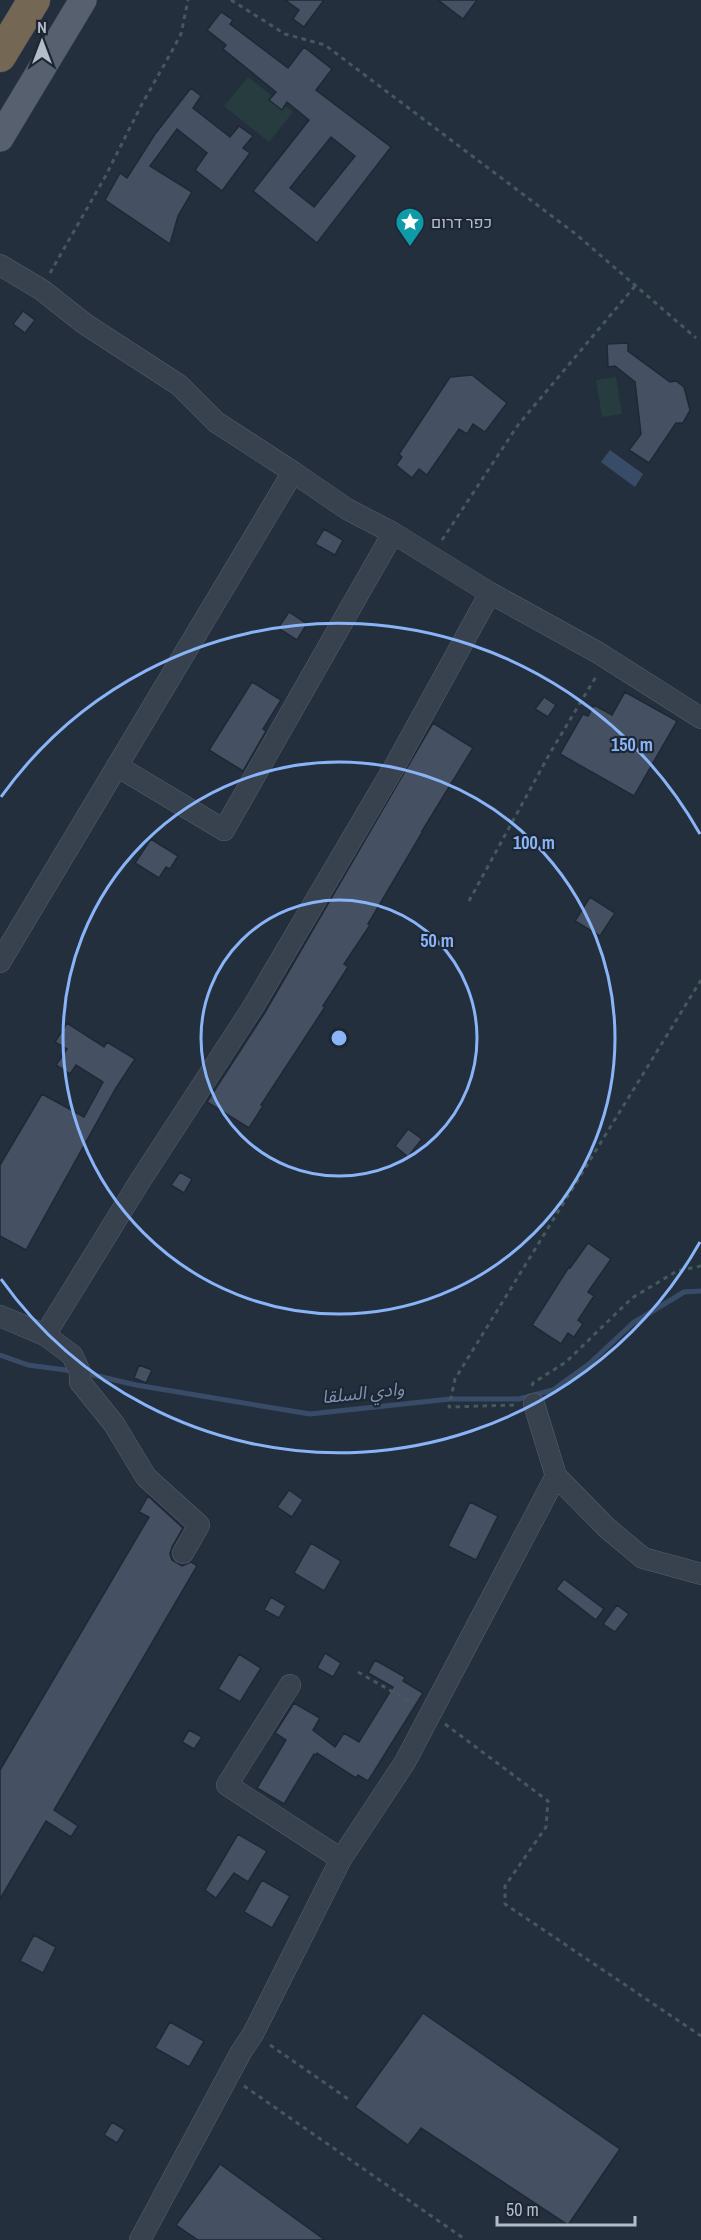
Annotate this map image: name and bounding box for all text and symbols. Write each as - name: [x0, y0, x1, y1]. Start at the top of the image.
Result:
- north arrow: [12, 12, 72, 72]
- text: N: [37, 16, 47, 38]
- place icon: כפר דרום: [394, 206, 426, 248]
- place label: כפר דרום: [431, 211, 492, 233]
- text: 150 m: [611, 732, 653, 757]
- text: 100 m: [513, 830, 555, 855]
- text: 50 m: [420, 928, 454, 953]
- centre of rings: [329, 1028, 349, 1048]
- water label: وادي السلقا: [321, 1376, 406, 1411]
- scale bar: [497, 2189, 635, 2227]
- text: 50 m: [506, 2197, 539, 2222]

